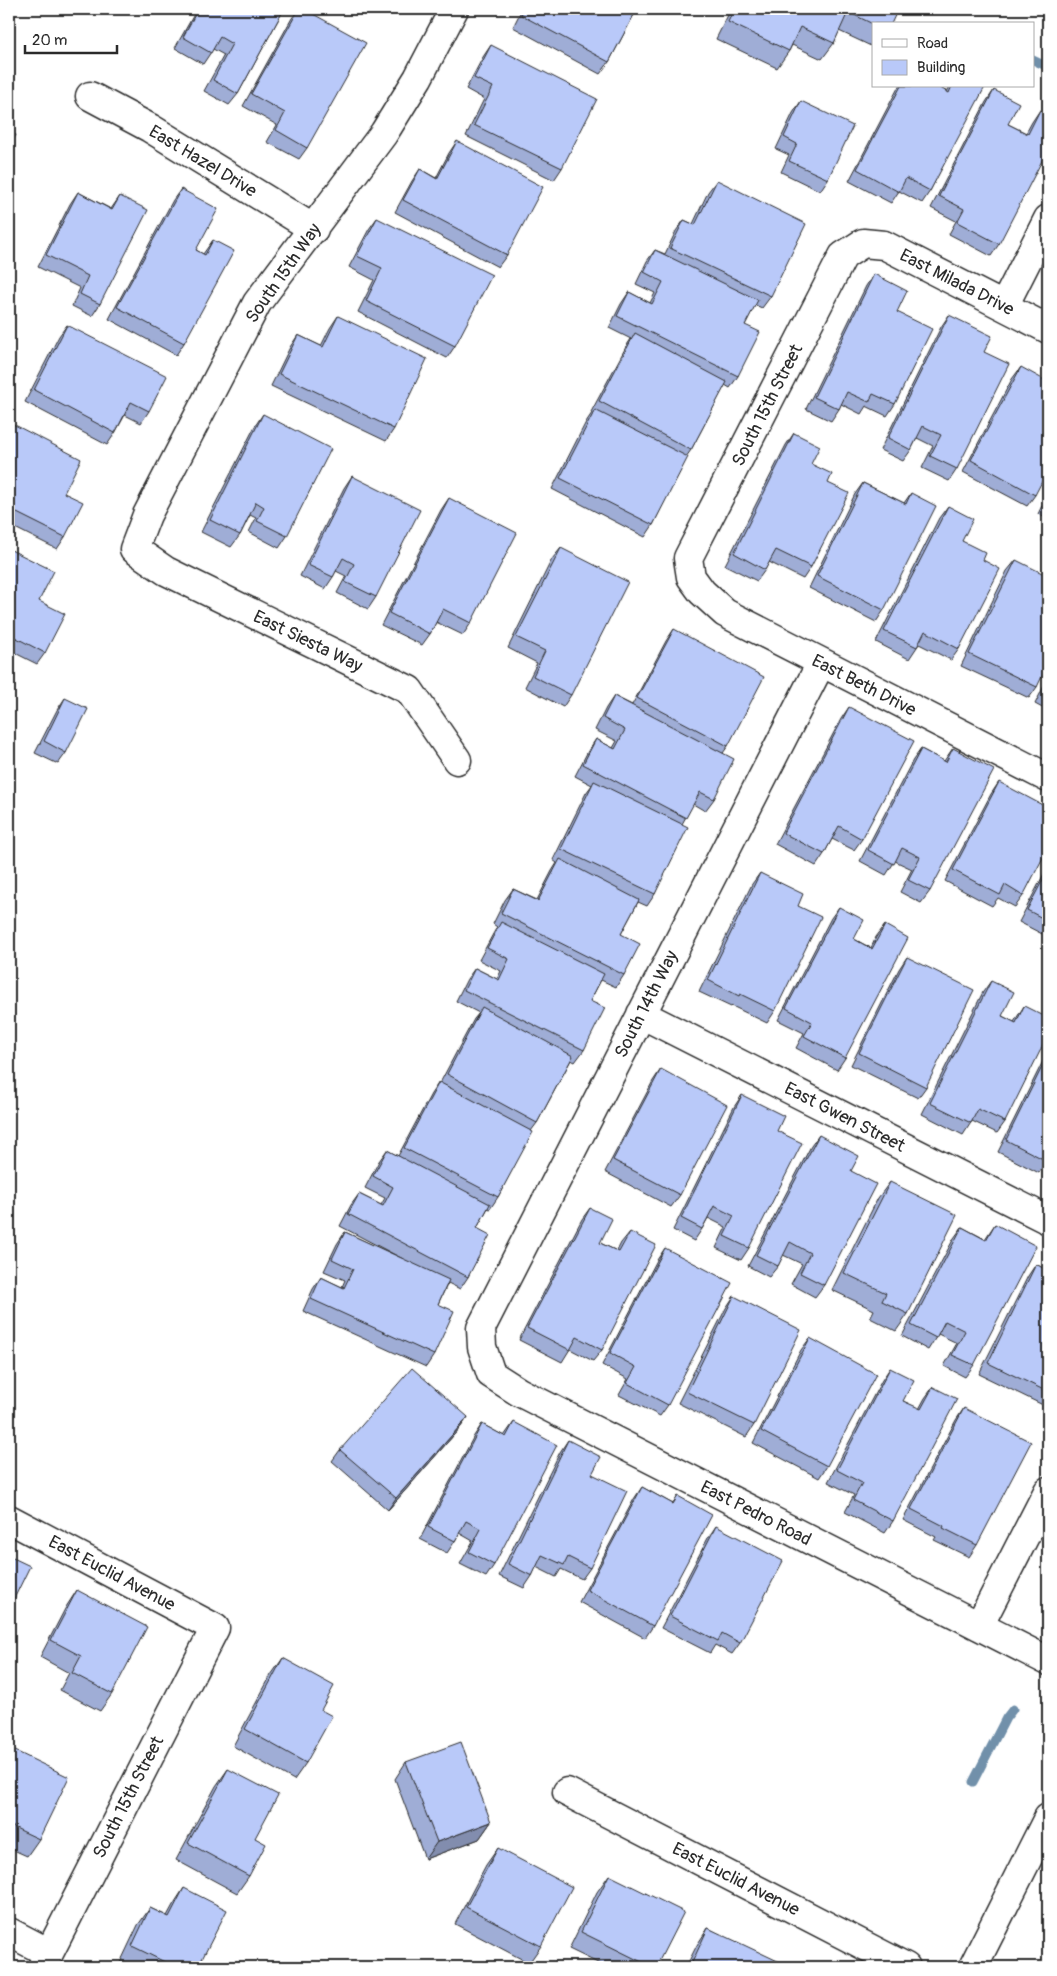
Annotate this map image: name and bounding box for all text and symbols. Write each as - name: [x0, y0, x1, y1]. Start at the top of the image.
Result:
- scale bar: [25, 22, 118, 54]
- legend: [872, 22, 1034, 88]
- text: 20 m: [32, 31, 67, 50]
- text: Road: [917, 34, 948, 53]
- text: Building: [917, 58, 965, 77]
- street label: East Hazel Drive: [145, 120, 261, 203]
- street label: South 15th Way: [241, 219, 326, 328]
- street label: East Milada Drive: [896, 244, 1018, 321]
- street label: South 15th Street: [727, 340, 808, 470]
- street label: East Siesta Way: [249, 605, 366, 678]
- street label: East Beth Drive: [808, 649, 920, 722]
- street label: South 14th Way: [610, 946, 683, 1062]
- street label: East Gwen Street: [781, 1077, 910, 1158]
- street label: East Pedro Road: [696, 1476, 815, 1551]
- street label: East Euclid Avenue: [45, 1530, 179, 1617]
- street label: South 15th Street: [88, 1732, 169, 1862]
- street label: East Euclid Avenue: [668, 1837, 803, 1922]

